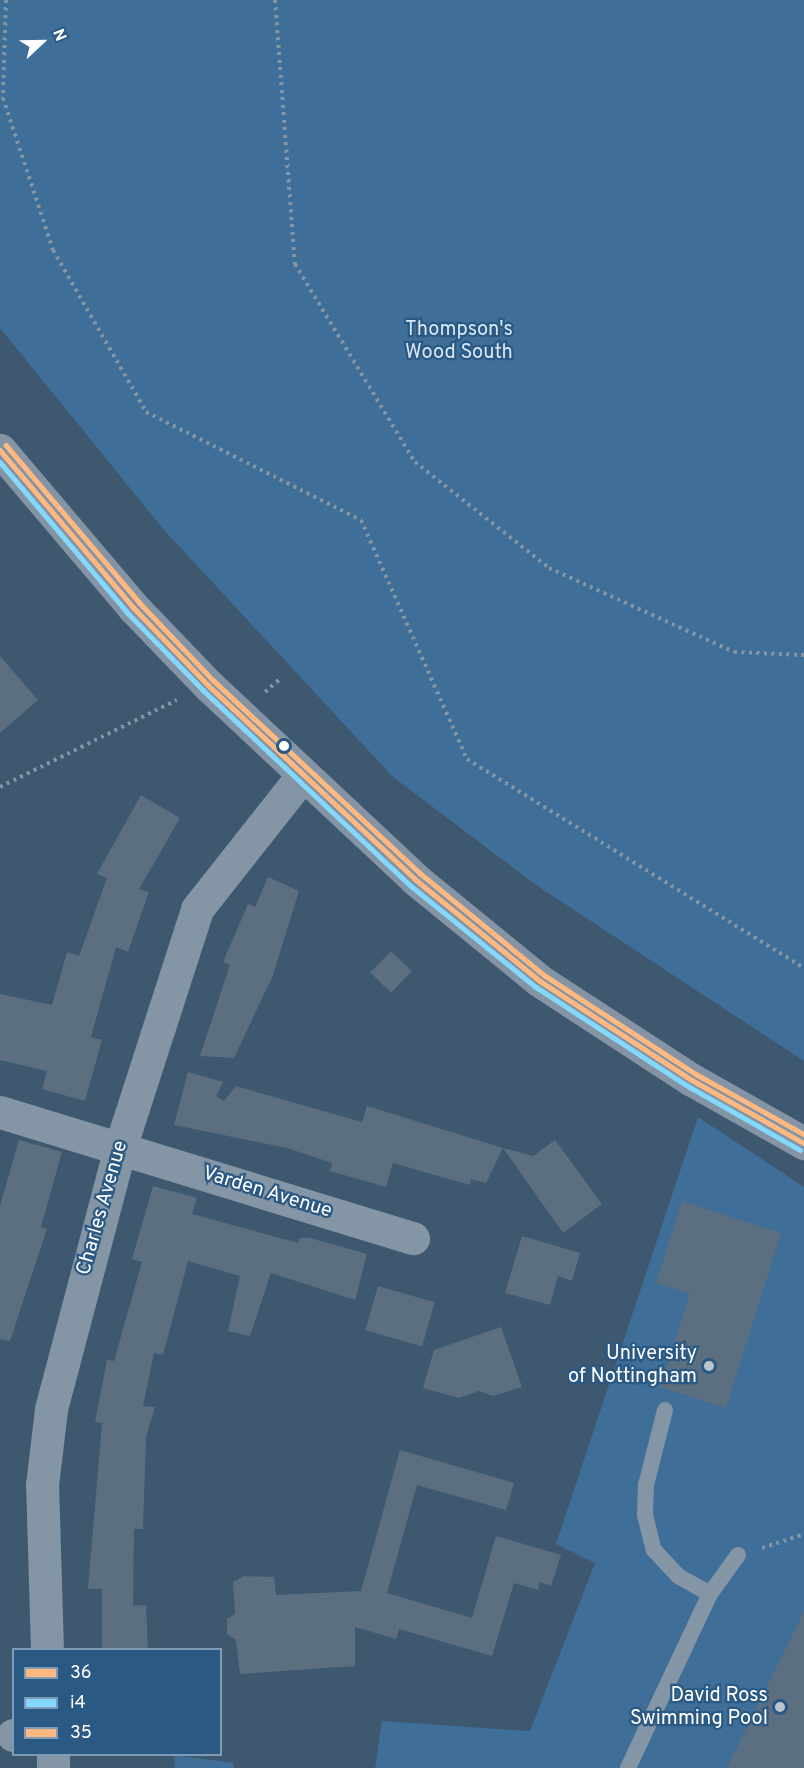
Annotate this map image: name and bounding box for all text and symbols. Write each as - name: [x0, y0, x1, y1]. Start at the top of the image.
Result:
- north arrow: [12, 12, 72, 72]
- text: N: [47, 26, 70, 44]
- park label: Thompson's Wood South: [405, 319, 513, 366]
- unlabelled marker: [278, 740, 290, 752]
- street label: Charles Avenue: [72, 1138, 134, 1278]
- street label: Varden Avenue: [199, 1162, 335, 1224]
- place label: University of Nottingham: [568, 1342, 697, 1389]
- marker: University of Nottingham: [702, 1359, 716, 1373]
- legend: [12, 1648, 222, 1756]
- text: 36: [70, 1662, 92, 1685]
- place label: David Ross Swimming Pool: [630, 1684, 768, 1731]
- text: i4: [70, 1692, 86, 1715]
- marker: David Ross Swimming Pool: [773, 1700, 787, 1714]
- text: 35: [70, 1722, 92, 1745]

